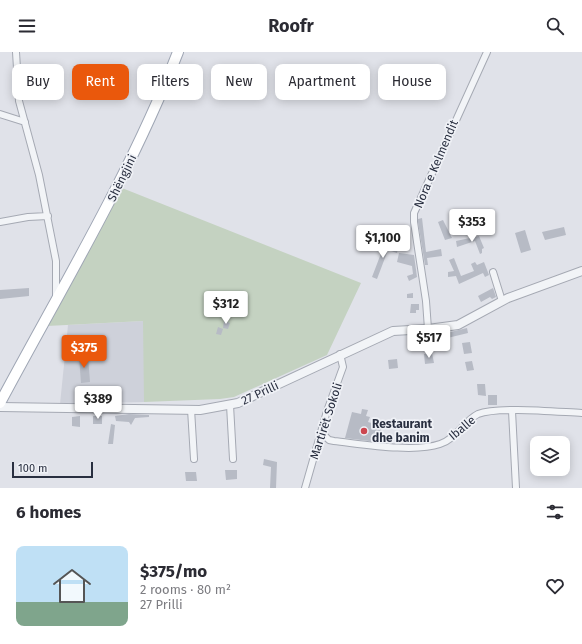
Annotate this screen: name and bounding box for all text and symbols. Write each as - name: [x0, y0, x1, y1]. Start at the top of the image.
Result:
- icon: menu: [16, 15, 38, 37]
- text: Roofr: [268, 15, 314, 37]
- icon: search: [544, 15, 566, 37]
- chip: Buy: [12, 64, 64, 100]
- chip: Rent: [72, 64, 129, 100]
- chip: Filters: [137, 64, 203, 100]
- chip: New: [211, 64, 267, 100]
- chip: Apartment: [275, 64, 370, 100]
- chip: House: [378, 64, 446, 100]
- street label: Nora e Kelmendit: [411, 117, 461, 210]
- street label: Shëngjini: [105, 152, 139, 204]
- pin: $353: [448, 209, 496, 243]
- text: $353: [458, 214, 486, 229]
- pin: $1,100: [350, 225, 416, 259]
- text: $1,100: [365, 230, 401, 245]
- pin: $312: [202, 291, 250, 325]
- text: $312: [213, 296, 239, 311]
- pin: $517: [405, 325, 453, 359]
- text: $517: [416, 330, 442, 345]
- pin: $375: [60, 335, 108, 369]
- text: $375: [71, 340, 97, 355]
- street label: 27 Prilli: [239, 378, 281, 408]
- street label: Martirët Sokoli: [307, 381, 345, 461]
- pin: $389: [74, 386, 122, 420]
- text: $389: [84, 391, 112, 406]
- street label: Iballe: [446, 413, 478, 443]
- place label: Restaurant dhe banim: [372, 417, 432, 445]
- marker: Restaurant dhe banim: [359, 426, 369, 436]
- map controls: [530, 436, 570, 476]
- button: layers: [530, 436, 570, 476]
- scale bar: [12, 460, 93, 479]
- text: 100 m: [18, 462, 47, 475]
- icon: filters: [544, 501, 566, 523]
- text: 6 homes: [16, 502, 81, 523]
- text: $375/mo: [140, 561, 207, 582]
- icon: home: [48, 562, 96, 610]
- icon: heart: [544, 575, 566, 597]
- text: 2 rooms · 80 m²: [140, 582, 231, 597]
- text: 27 Prilli: [140, 597, 183, 612]

